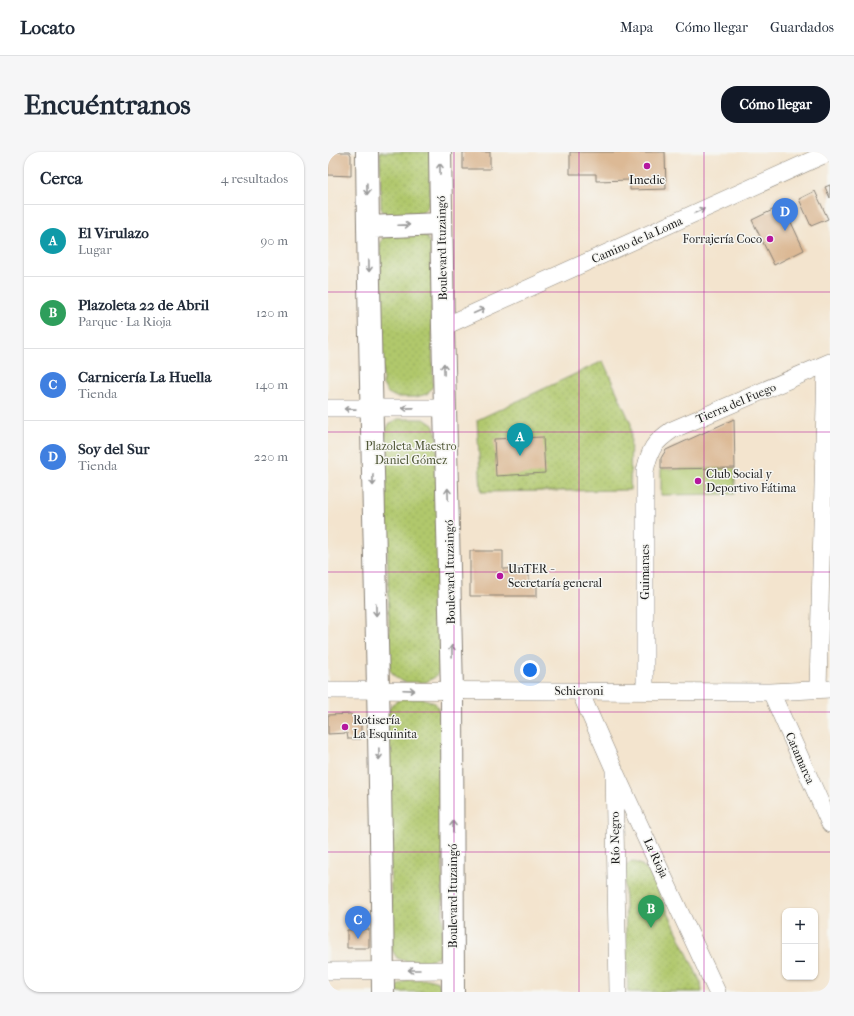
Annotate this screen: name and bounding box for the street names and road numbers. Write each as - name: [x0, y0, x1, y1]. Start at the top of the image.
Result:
- street label: Boulevard Ituzaingó: [434, 196, 450, 300]
- street label: Camino de la Loma: [589, 213, 685, 266]
- street label: Tierra del Fuego: [694, 380, 778, 426]
- street label: Boulevard Ituzaingó: [442, 520, 458, 624]
- street label: Guimaraes: [638, 544, 652, 600]
- street label: Schieroni: [554, 684, 604, 698]
- street label: Catamarca: [782, 730, 818, 786]
- street label: Río Negro: [608, 811, 622, 865]
- street label: La Rioja: [641, 836, 671, 880]
- street label: Boulevard Ituzaingó: [446, 844, 460, 948]

